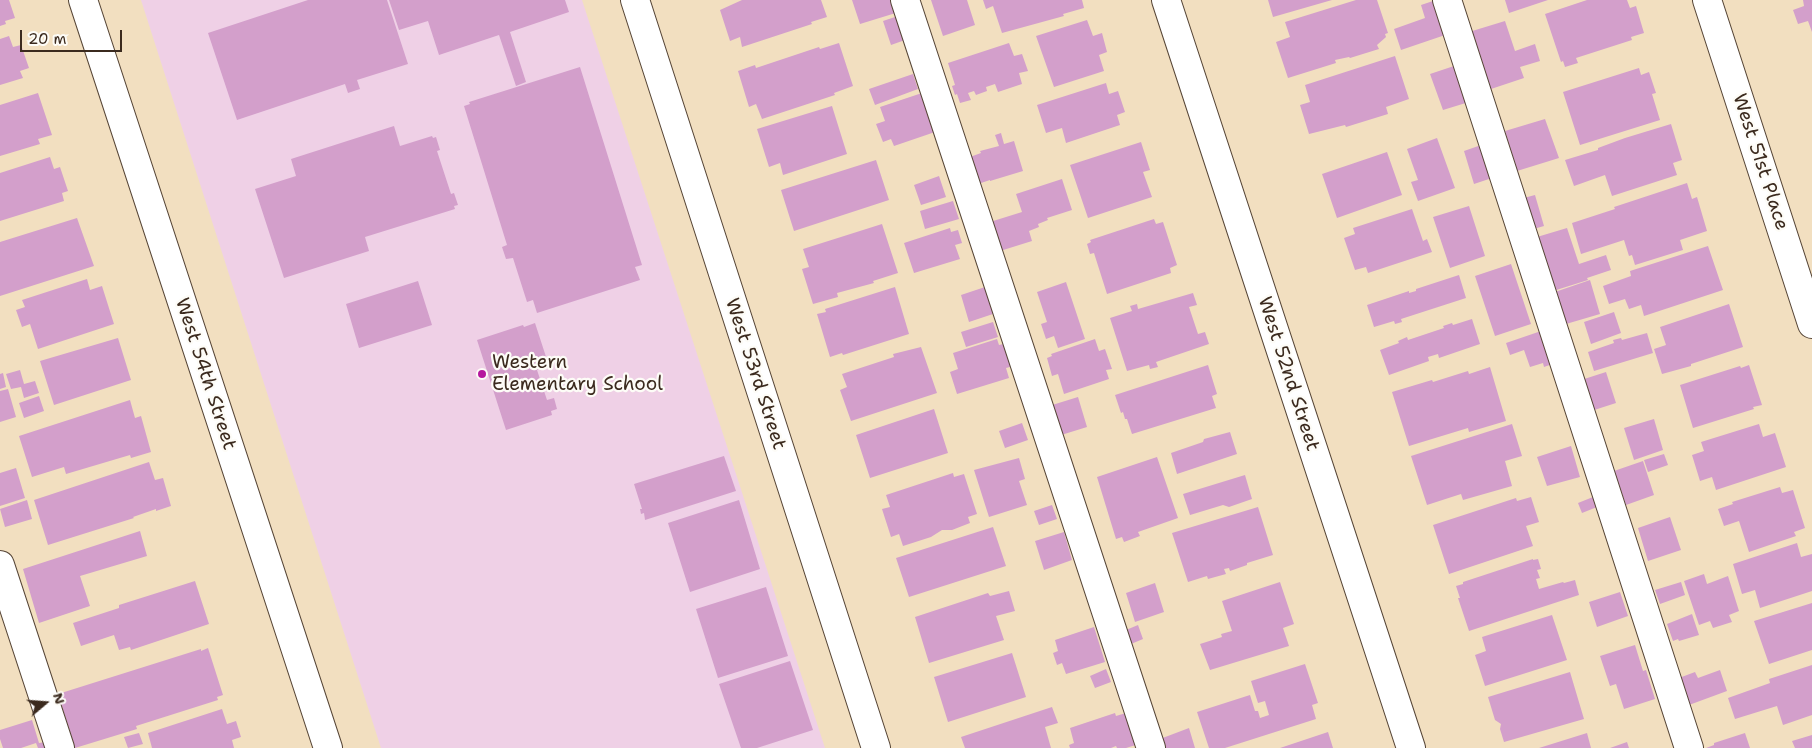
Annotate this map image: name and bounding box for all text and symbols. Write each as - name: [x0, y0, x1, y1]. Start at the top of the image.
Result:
- scale bar: [22, 20, 125, 52]
- text: 20 m: [28, 29, 67, 49]
- street label: West 51st Place: [1727, 91, 1793, 233]
- street label: West 52nd Street: [1252, 294, 1324, 454]
- street label: West 54th Street: [170, 295, 240, 453]
- street label: West 53rd Street: [720, 295, 790, 453]
- place label: Western Elementary School: [492, 352, 663, 396]
- marker: Western Elementary School: [476, 368, 488, 380]
- north arrow: [20, 678, 70, 728]
- text: N: [49, 690, 70, 706]

